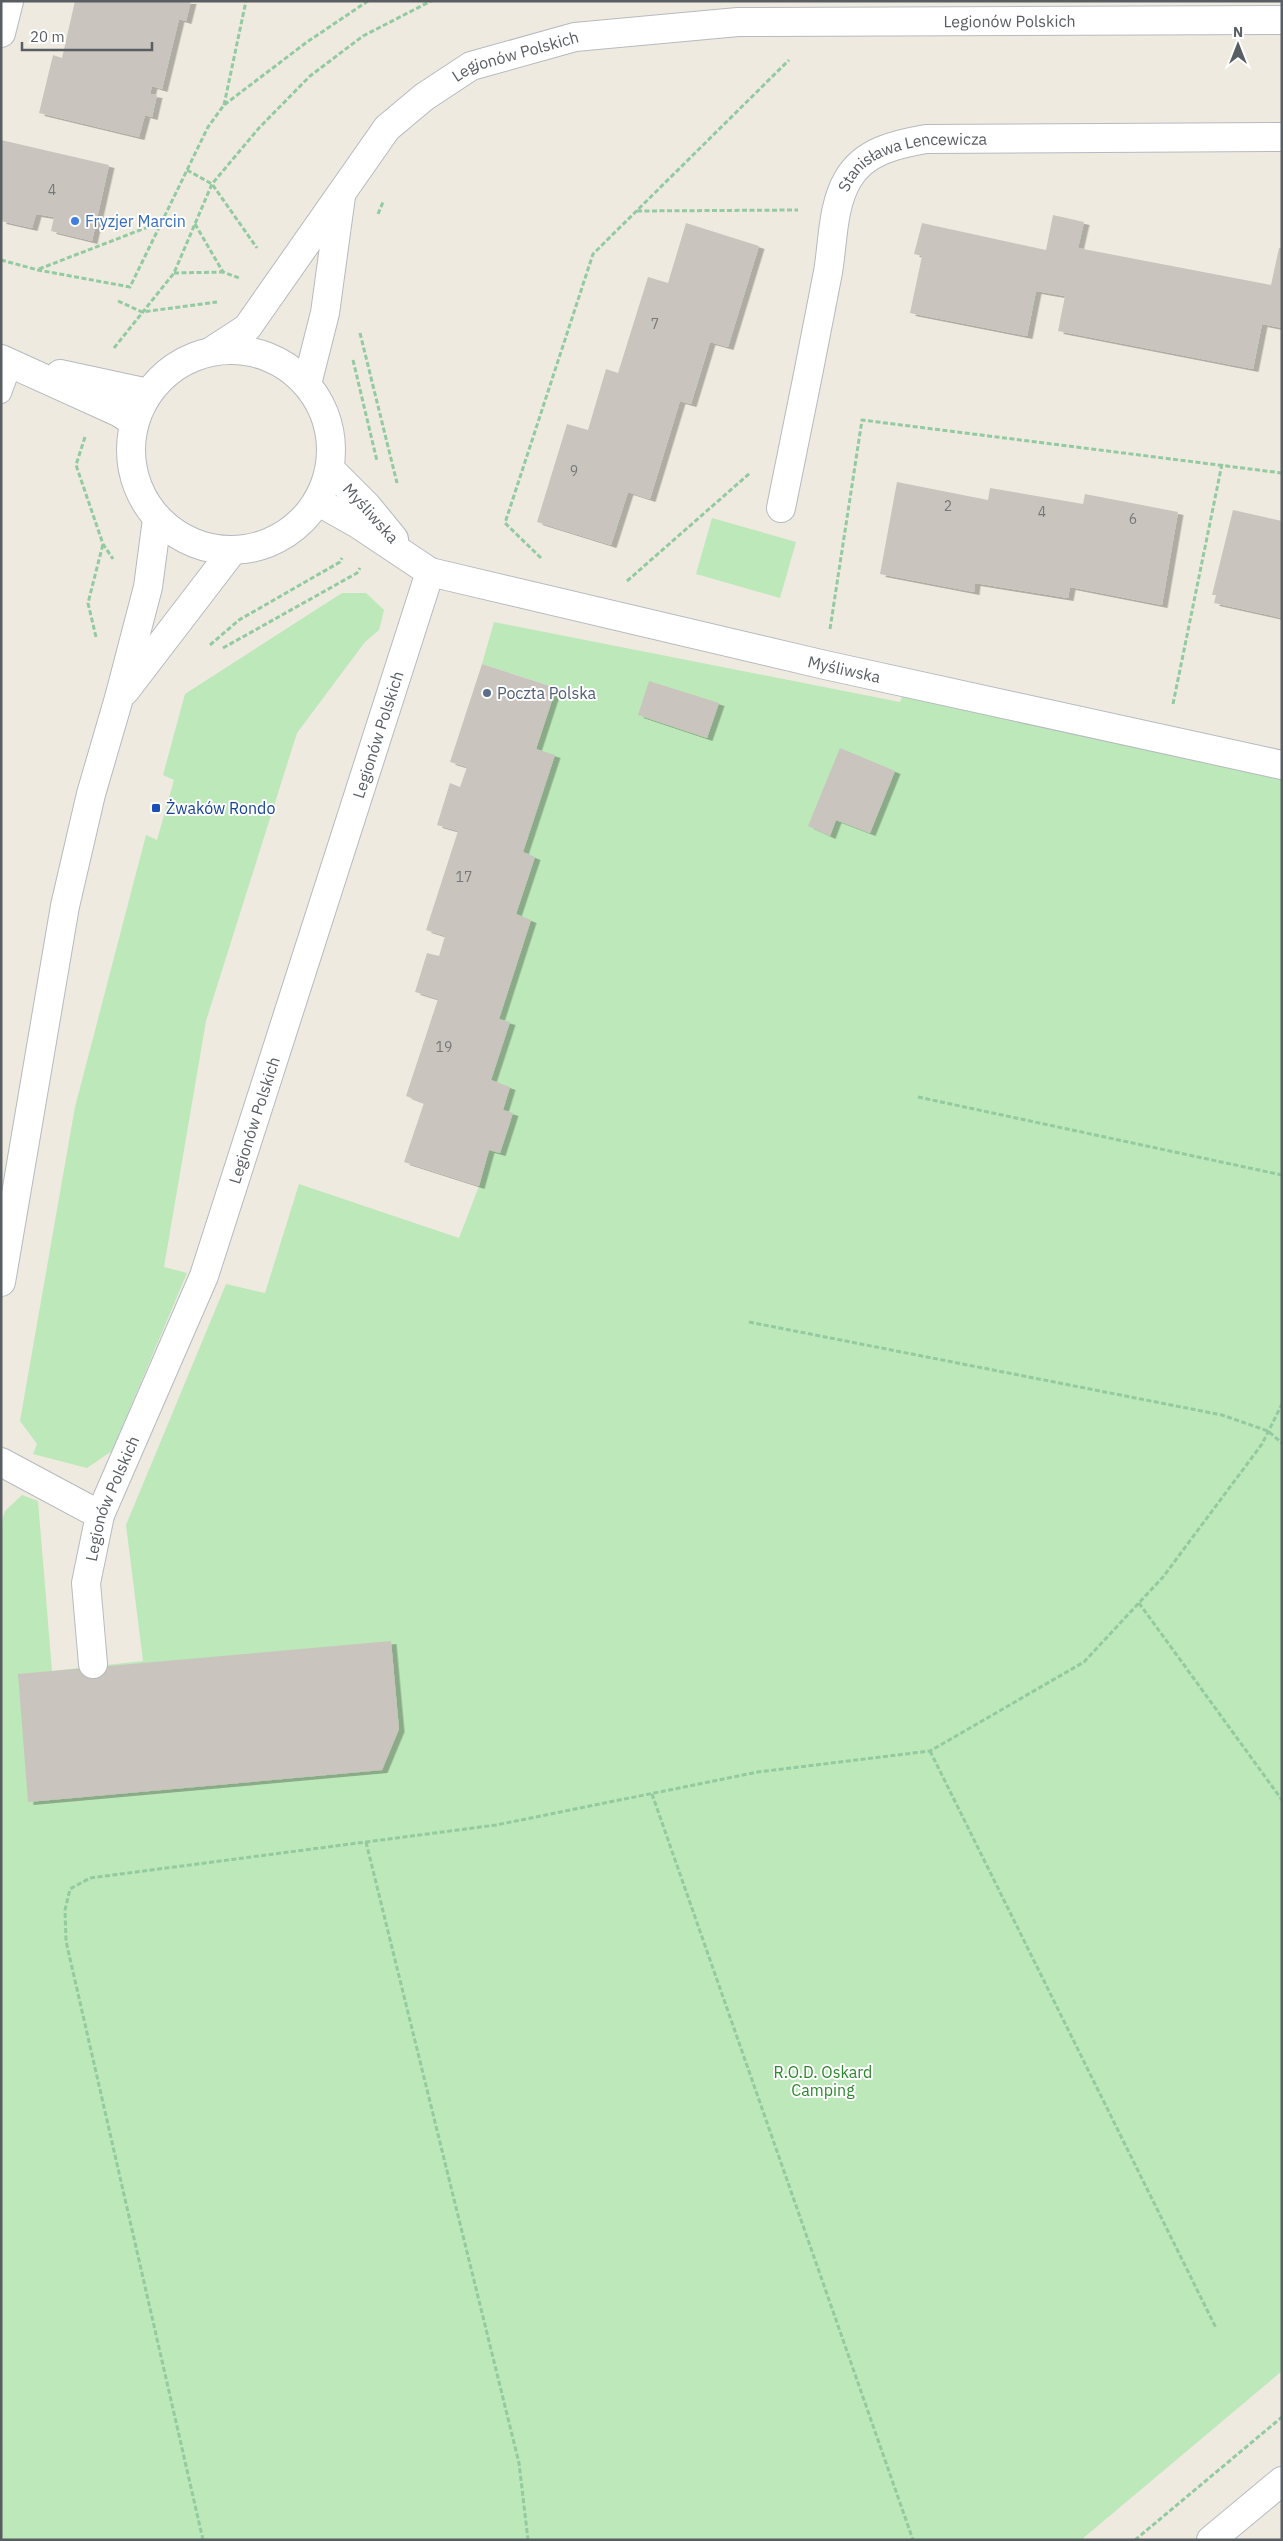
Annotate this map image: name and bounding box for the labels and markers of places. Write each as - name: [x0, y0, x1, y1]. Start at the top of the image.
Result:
- place label: Fryzjer Marcin: [85, 211, 186, 231]
- marker: Fryzjer Marcin: [69, 215, 81, 227]
- place label: Poczta Polska: [497, 683, 597, 703]
- marker: Poczta Polska: [481, 687, 493, 699]
- place label: Żwaków Rondo: [166, 798, 275, 818]
- marker: Żwaków Rondo: [150, 802, 162, 814]

